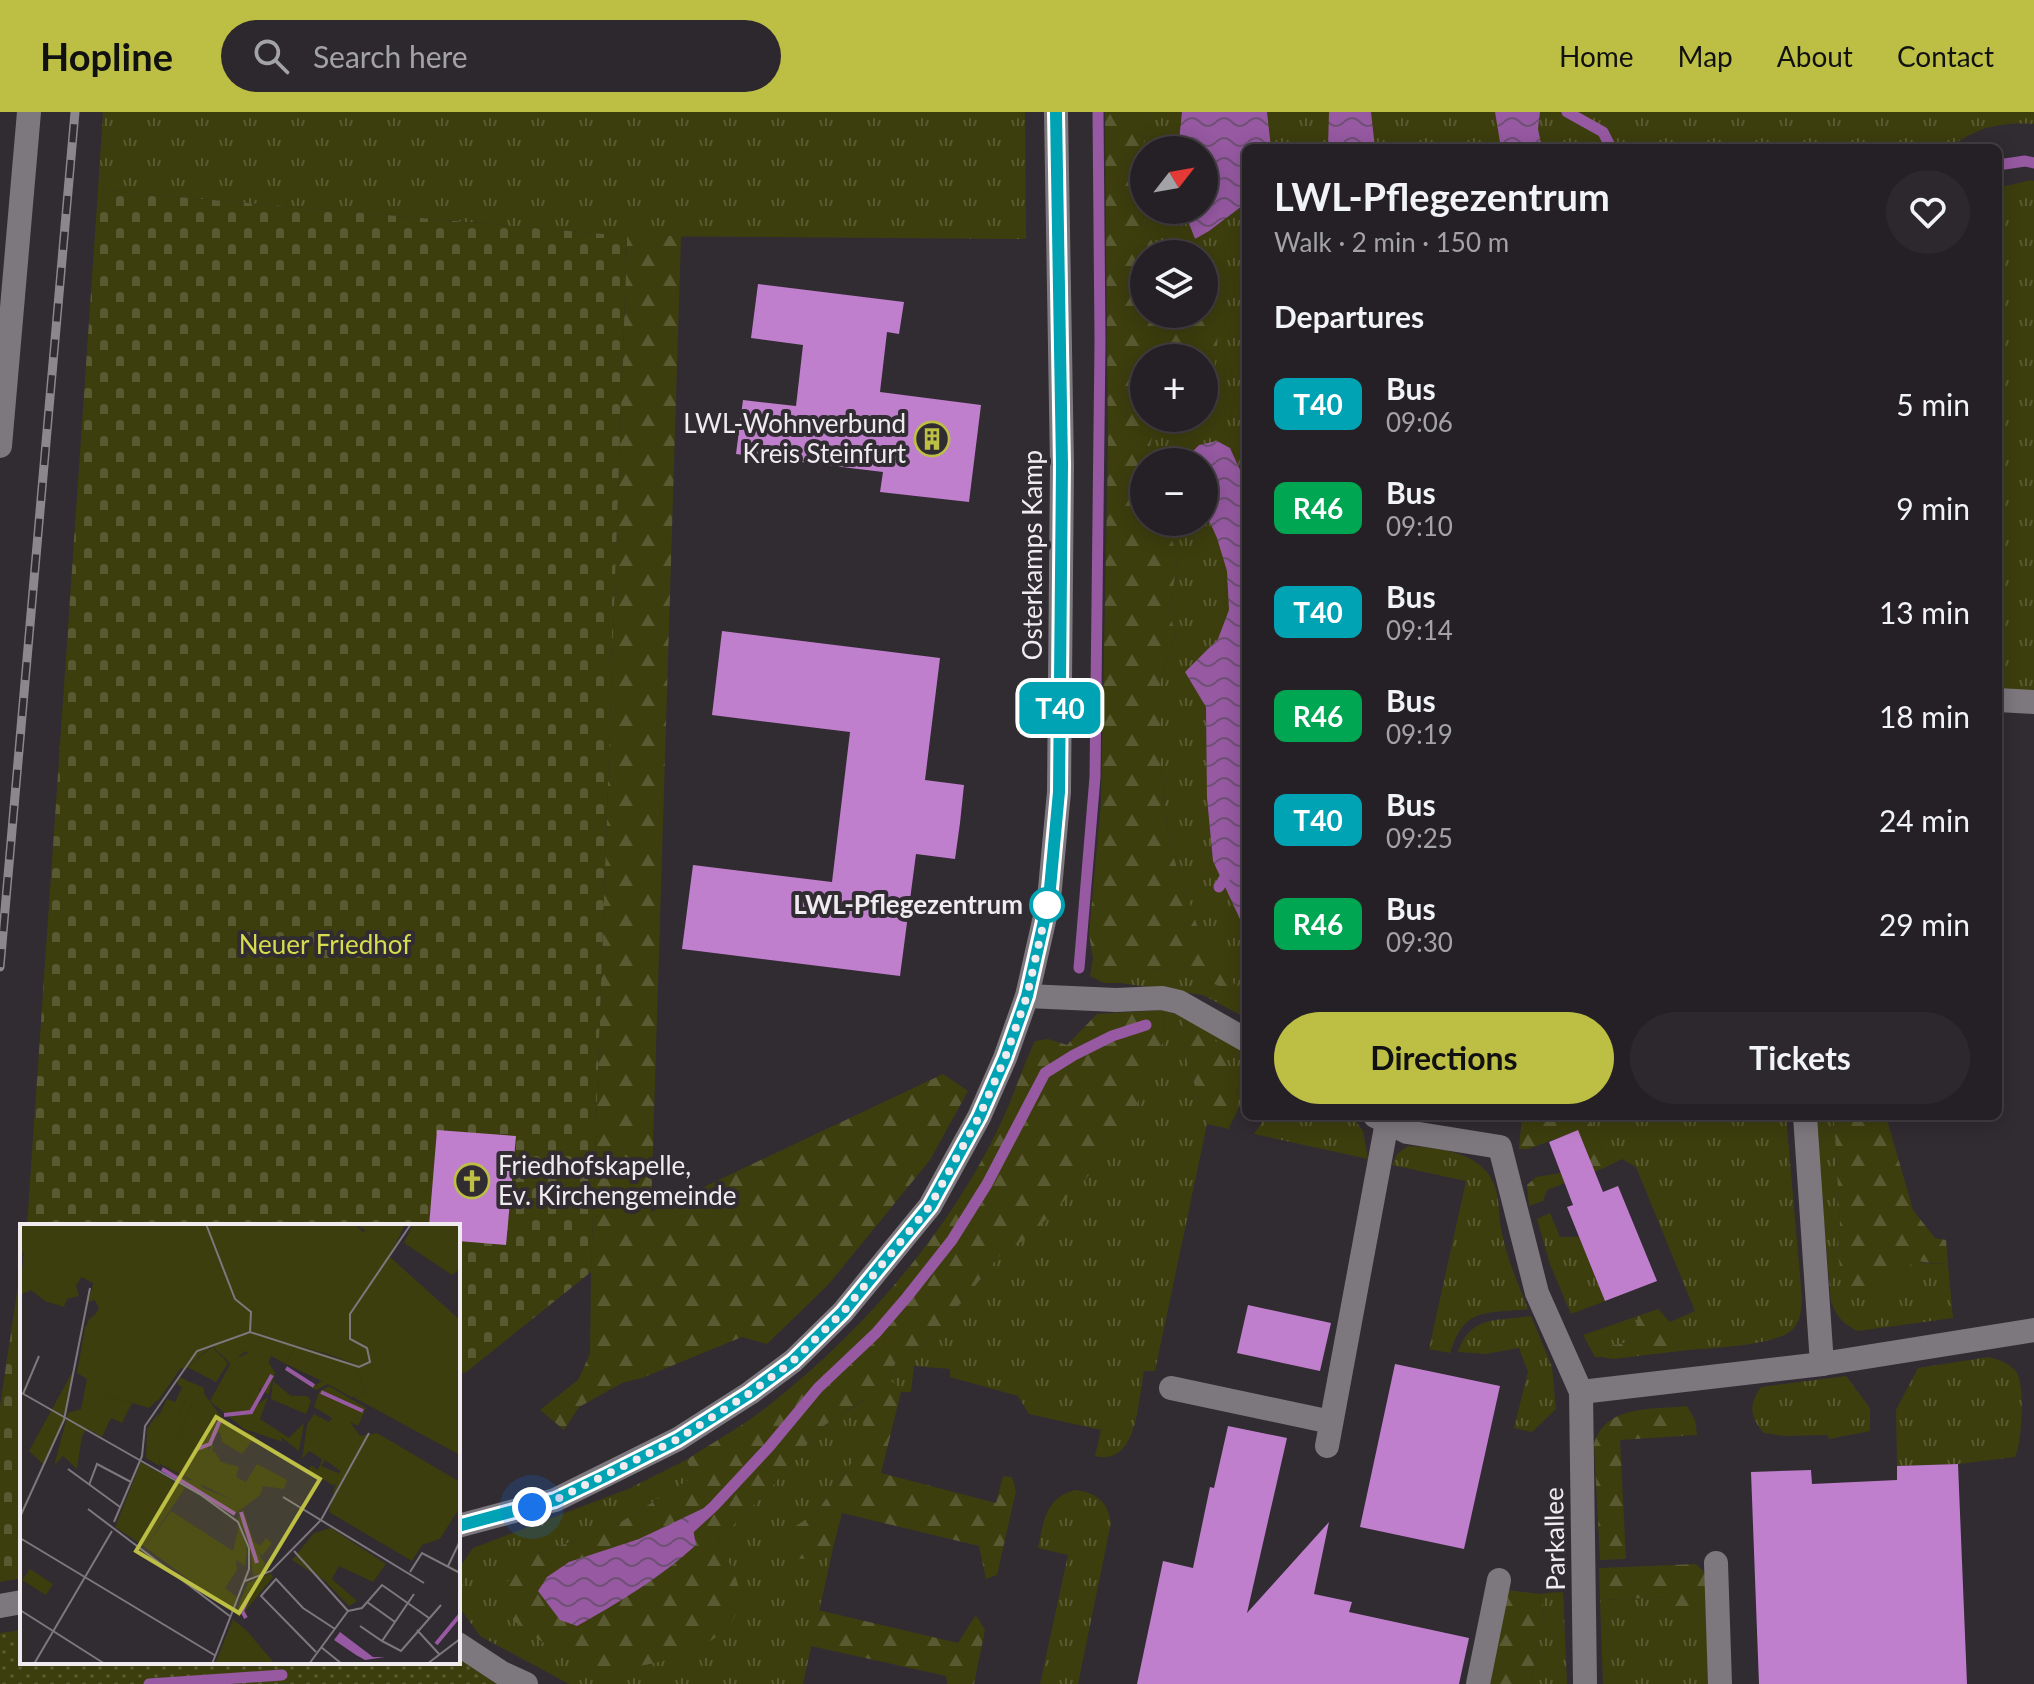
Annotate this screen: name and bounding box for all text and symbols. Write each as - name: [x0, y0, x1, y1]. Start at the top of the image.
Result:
- search box: [221, 20, 781, 92]
- text: Hopline: [40, 33, 173, 79]
- icon: search: [249, 34, 293, 78]
- text: Search here: [313, 38, 468, 74]
- text: Home: [1559, 39, 1634, 73]
- text: Map: [1678, 39, 1733, 73]
- text: About: [1777, 39, 1853, 73]
- text: Contact: [1897, 39, 1994, 73]
- north arrow: [1130, 136, 1218, 224]
- map controls: [1130, 136, 1218, 536]
- button: heart: [1886, 170, 1970, 254]
- text: LWL-Pflegezentrum: [1274, 173, 1610, 219]
- text: Walk · 2 min · 150 m: [1274, 226, 1509, 258]
- button: layers: [1130, 240, 1218, 328]
- text: Departures: [1274, 298, 1424, 334]
- button: +: [1130, 344, 1218, 432]
- text: Bus: [1386, 370, 1436, 406]
- text: 5 min: [1896, 386, 1970, 422]
- text: T40: [1293, 387, 1343, 421]
- text: 09:06: [1386, 406, 1453, 438]
- place label: LWL-Wohnverbund Kreis Steinfurt: [683, 407, 907, 469]
- building icon: LWL-Wohnverbund Kreis Steinfurt: [913, 420, 951, 458]
- button: −: [1130, 448, 1218, 536]
- street label: Osterkamps Kamp: [1016, 450, 1048, 660]
- text: Bus: [1386, 474, 1436, 510]
- text: 9 min: [1896, 490, 1970, 526]
- text: R46: [1293, 491, 1343, 525]
- text: 09:10: [1386, 510, 1453, 542]
- text: Bus: [1386, 578, 1436, 614]
- text: 13 min: [1879, 594, 1970, 630]
- text: T40: [1293, 595, 1343, 629]
- text: 09:14: [1386, 614, 1453, 646]
- line badge: T40: [1014, 682, 1106, 734]
- text: Bus: [1386, 682, 1436, 718]
- text: T40: [1035, 691, 1085, 725]
- text: 18 min: [1879, 698, 1970, 734]
- text: R46: [1293, 699, 1343, 733]
- text: 09:19: [1386, 718, 1453, 750]
- text: Bus: [1386, 786, 1436, 822]
- text: 24 min: [1879, 802, 1970, 838]
- text: T40: [1293, 803, 1343, 837]
- text: 09:25: [1386, 822, 1453, 854]
- place label: LWL-Pflegezentrum: [793, 888, 1023, 920]
- marker: LWL-Pflegezentrum: [1030, 888, 1064, 922]
- text: Bus: [1386, 890, 1436, 926]
- text: 29 min: [1879, 906, 1970, 942]
- text: R46: [1293, 907, 1343, 941]
- text: 09:30: [1386, 926, 1453, 958]
- park label: Neuer Friedhof: [239, 928, 411, 960]
- button: Directions: [1274, 1012, 1614, 1104]
- button: Tickets: [1630, 1012, 1970, 1104]
- place label: Friedhofskapelle, Ev. Kirchengemeinde: [498, 1149, 737, 1211]
- church icon: Friedhofskapelle, Ev. Kirchengemeinde: [453, 1162, 491, 1200]
- inset map: [20, 1224, 460, 1664]
- your location: [512, 1487, 552, 1527]
- street label: Parkallee: [1537, 1487, 1571, 1591]

